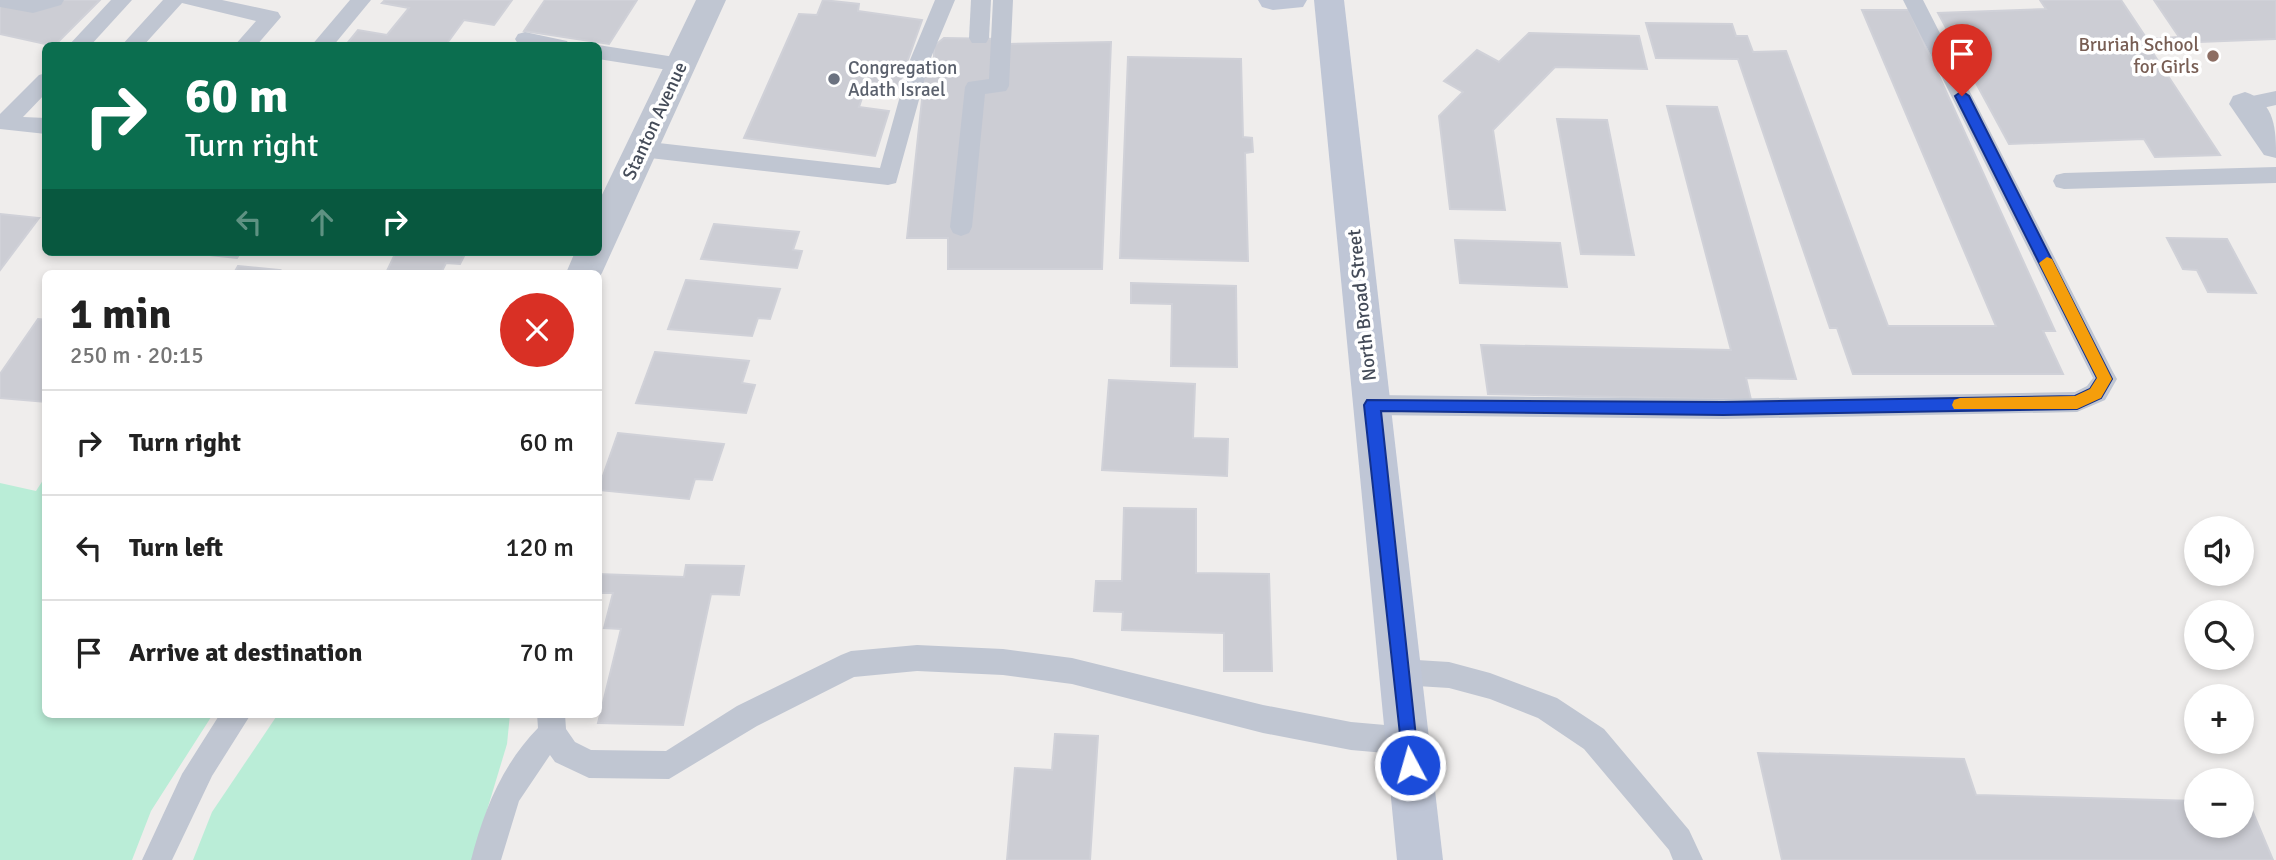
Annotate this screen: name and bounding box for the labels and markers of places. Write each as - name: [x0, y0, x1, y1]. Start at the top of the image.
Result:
- pin: [1932, 24, 1992, 96]
- place label: Bruriah School for Girls: [2079, 33, 2199, 79]
- marker: Bruriah School for Girls: [2205, 48, 2221, 64]
- place label: Congregation Adath Israel: [848, 56, 957, 102]
- marker: Congregation Adath Israel: [826, 71, 842, 87]

